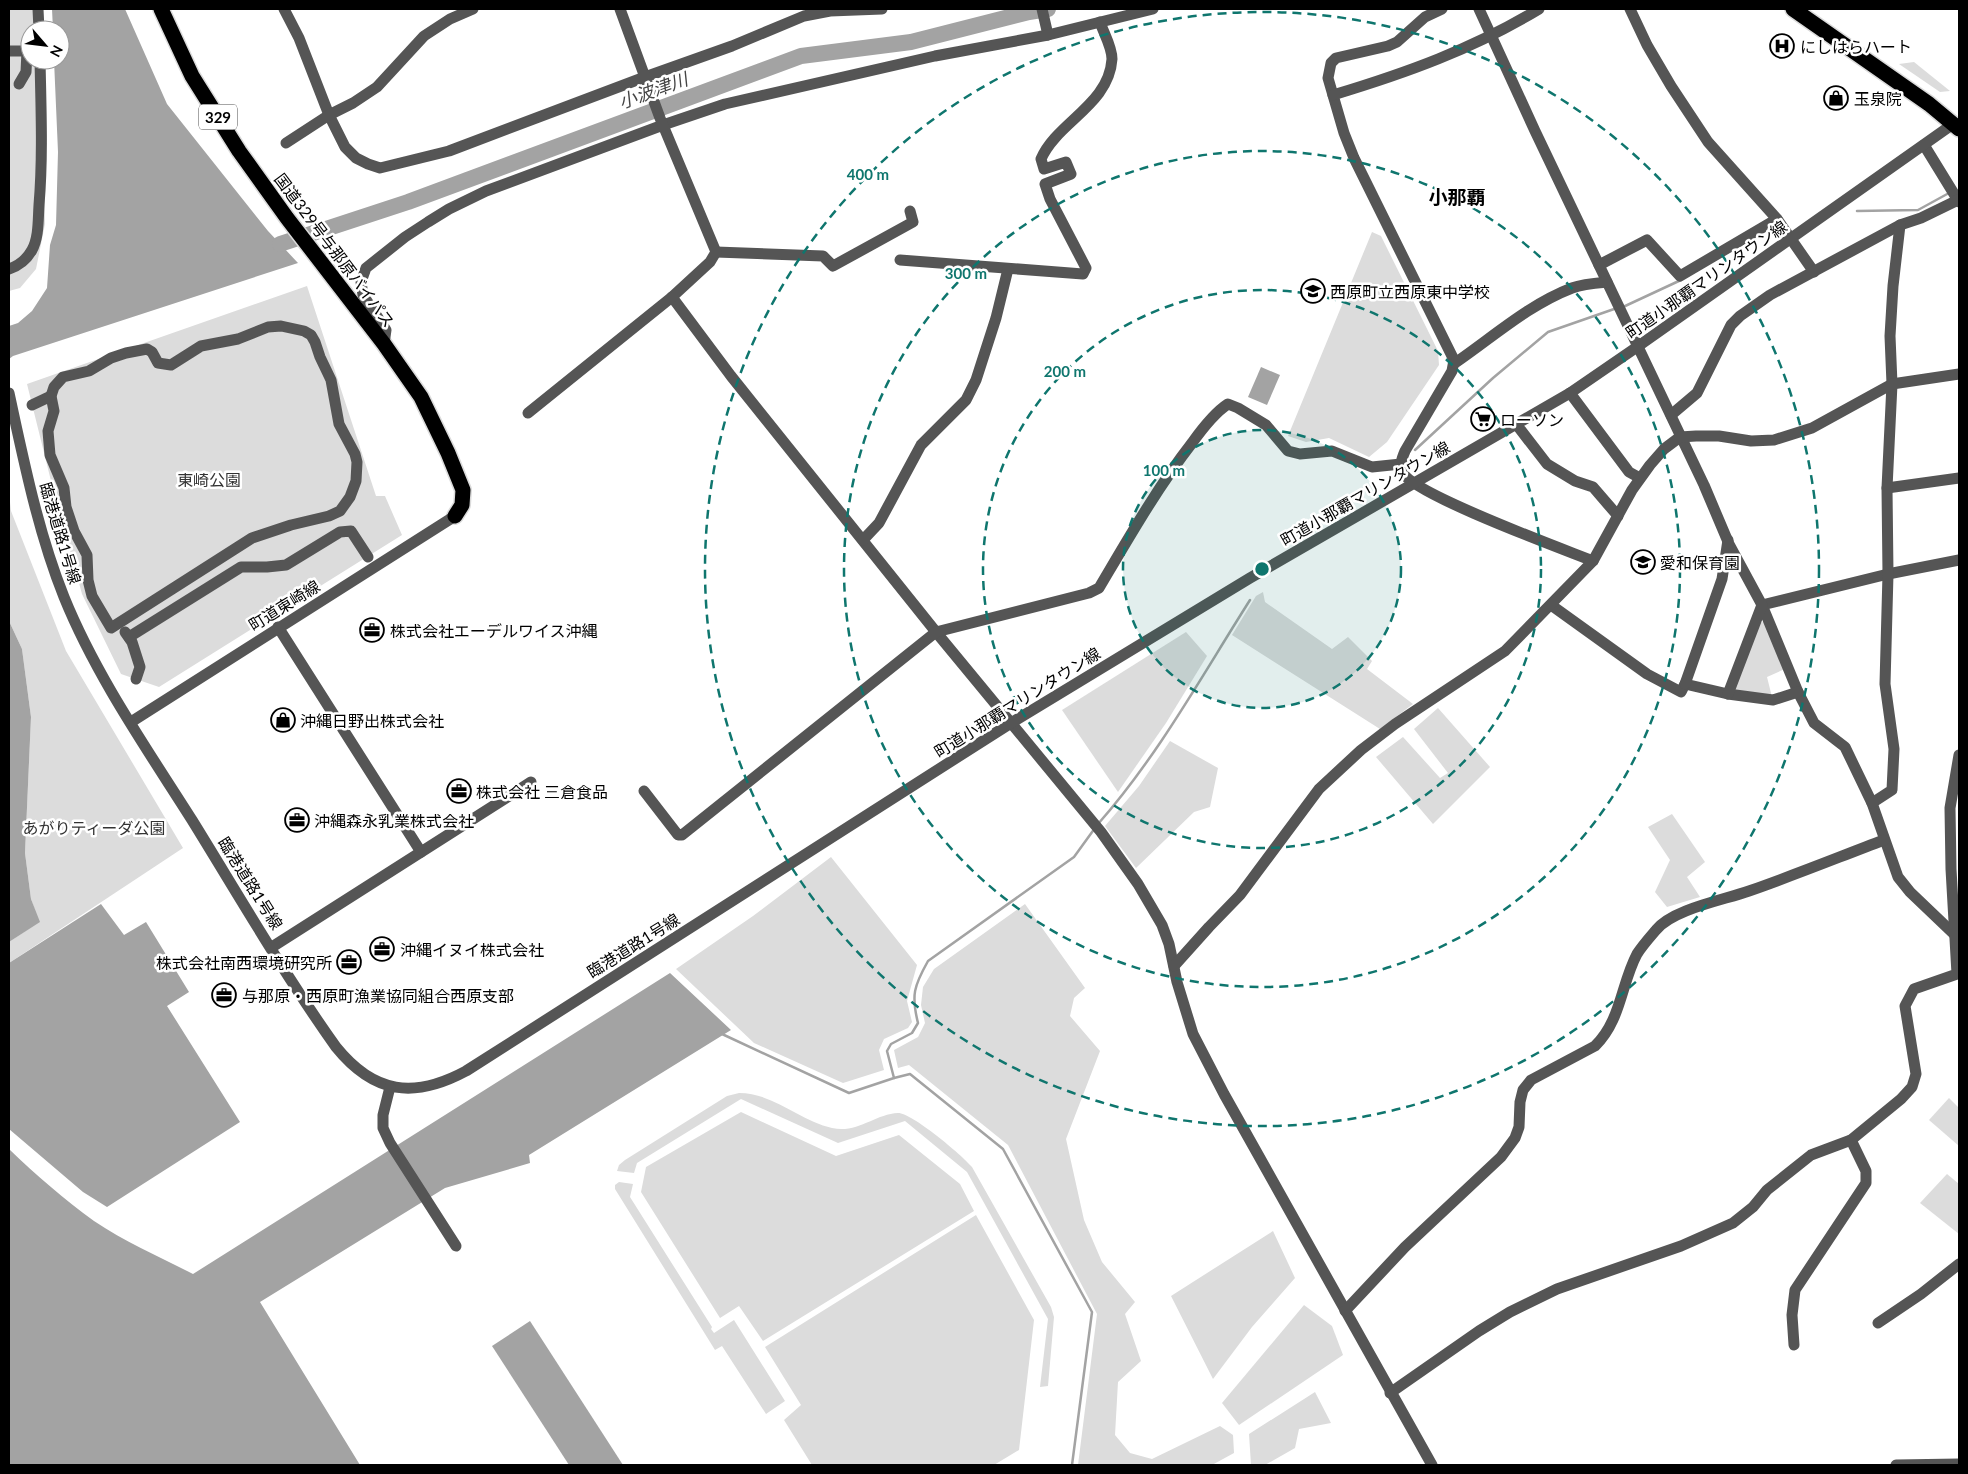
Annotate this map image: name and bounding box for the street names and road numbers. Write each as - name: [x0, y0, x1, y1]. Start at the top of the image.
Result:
- road number: 329: [199, 104, 237, 130]
- street label: 国道329号与那原バイパス: [271, 169, 399, 331]
- street label: 町道小那覇マリンタウン線: [1622, 216, 1790, 342]
- street label: 町道小那覇マリンタウン線: [1277, 437, 1453, 549]
- street label: 臨港道路1号線: [37, 480, 85, 586]
- street label: 町道東崎線: [245, 576, 323, 634]
- street label: 町道小那覇マリンタウン線: [931, 643, 1103, 761]
- street label: 臨港道路1号線: [215, 833, 287, 933]
- street label: 臨港道路1号線: [583, 909, 683, 981]

